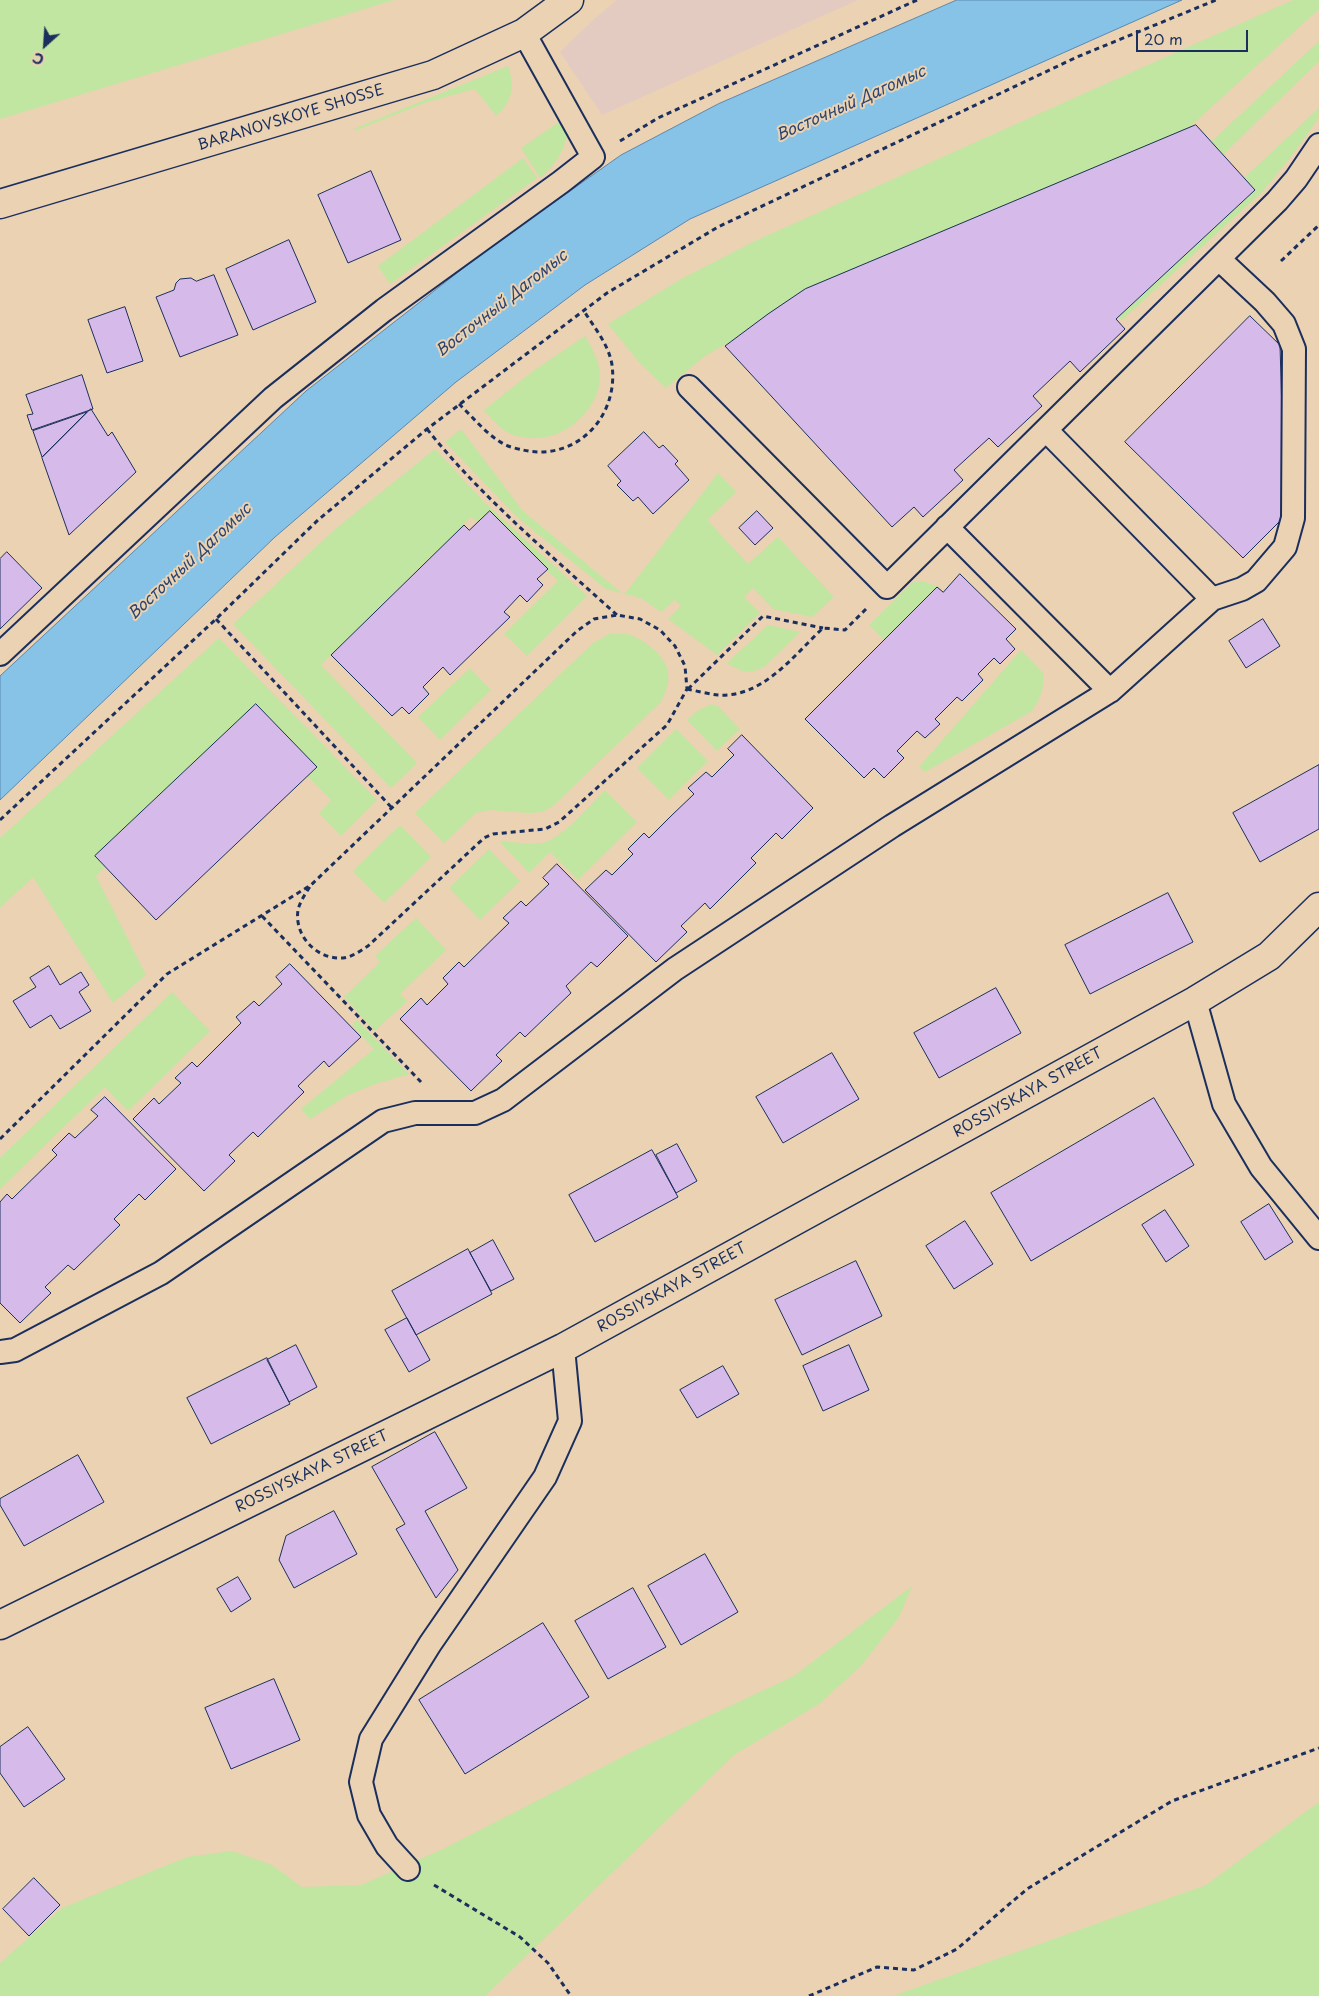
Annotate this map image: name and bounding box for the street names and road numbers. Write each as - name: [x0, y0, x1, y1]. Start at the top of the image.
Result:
- street label: BARANOVSKOYE SHOSSE: [196, 81, 386, 155]
- street label: ROSSIYSKAYA STREET: [950, 1044, 1106, 1142]
- street label: ROSSIYSKAYA STREET: [594, 1239, 750, 1337]
- street label: ROSSIYSKAYA STREET: [232, 1427, 392, 1517]

